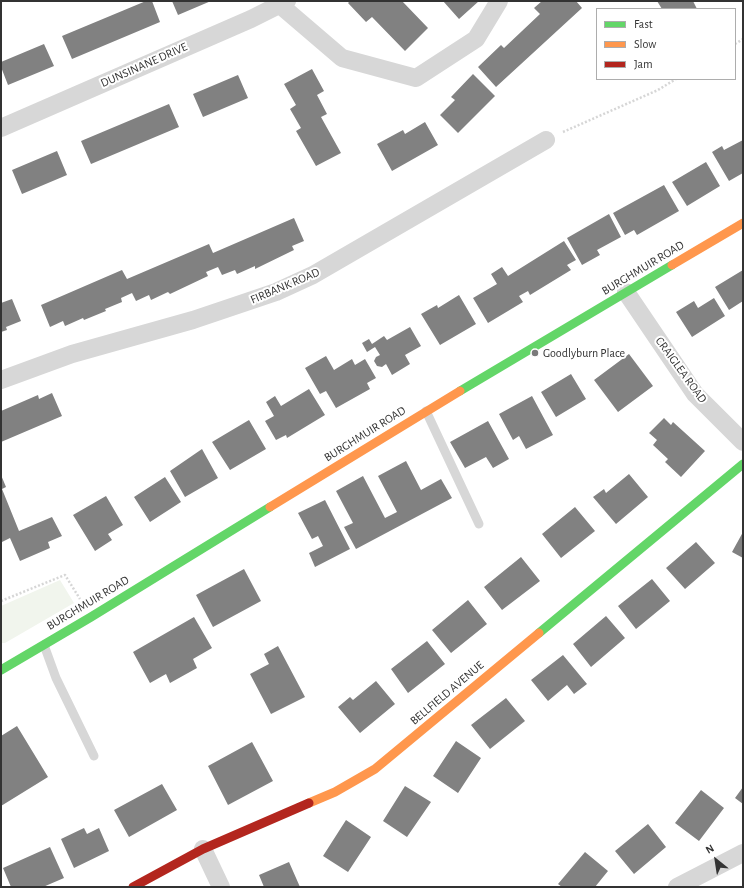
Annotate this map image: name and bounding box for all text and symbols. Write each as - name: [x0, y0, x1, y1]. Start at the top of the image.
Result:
- legend: [596, 8, 736, 80]
- text: Fast: [634, 18, 653, 30]
- text: Slow: [634, 38, 656, 50]
- street label: DUNSINANE DRIVE: [98, 39, 190, 91]
- text: Jam: [634, 58, 653, 70]
- street label: BURGHMUIR ROAD: [599, 238, 687, 298]
- street label: FIRBANK ROAD: [248, 265, 322, 307]
- street label: CRAIGLEA ROAD: [652, 334, 710, 406]
- place label: Goodlyburn Place: [543, 346, 625, 360]
- marker: Goodlyburn Place: [530, 348, 540, 358]
- street label: BURGHMUIR ROAD: [322, 403, 408, 465]
- street label: BURGHMUIR ROAD: [44, 573, 132, 633]
- street label: BELLFIELD AVENUE: [407, 658, 487, 728]
- north arrow: [696, 840, 736, 880]
- text: N: [704, 842, 716, 856]

